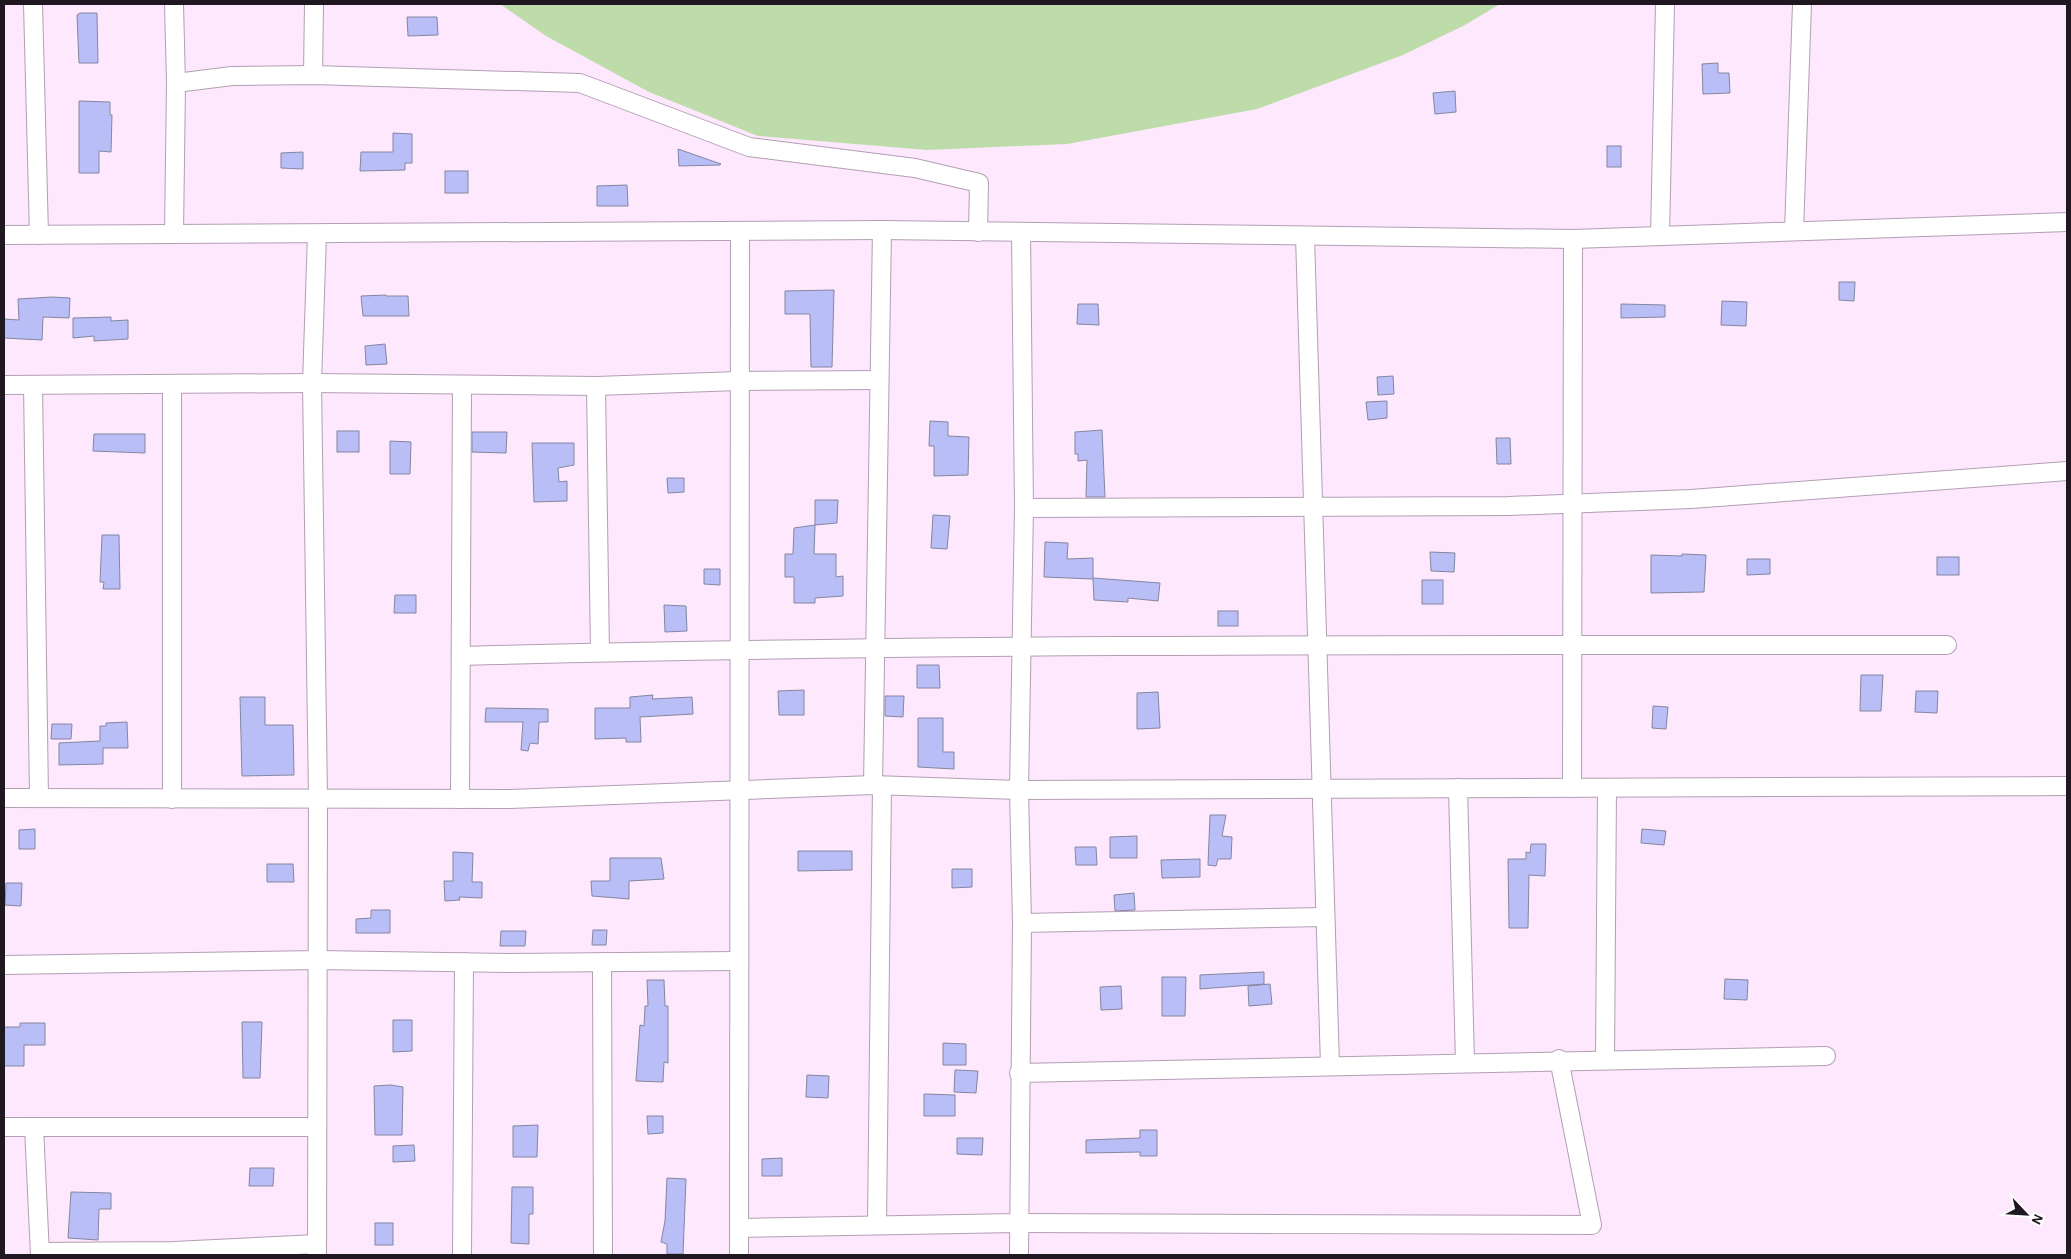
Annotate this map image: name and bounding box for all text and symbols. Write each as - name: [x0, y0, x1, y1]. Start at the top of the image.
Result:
- north arrow: [2001, 1189, 2051, 1239]
- text: N: [2028, 1212, 2045, 1226]

